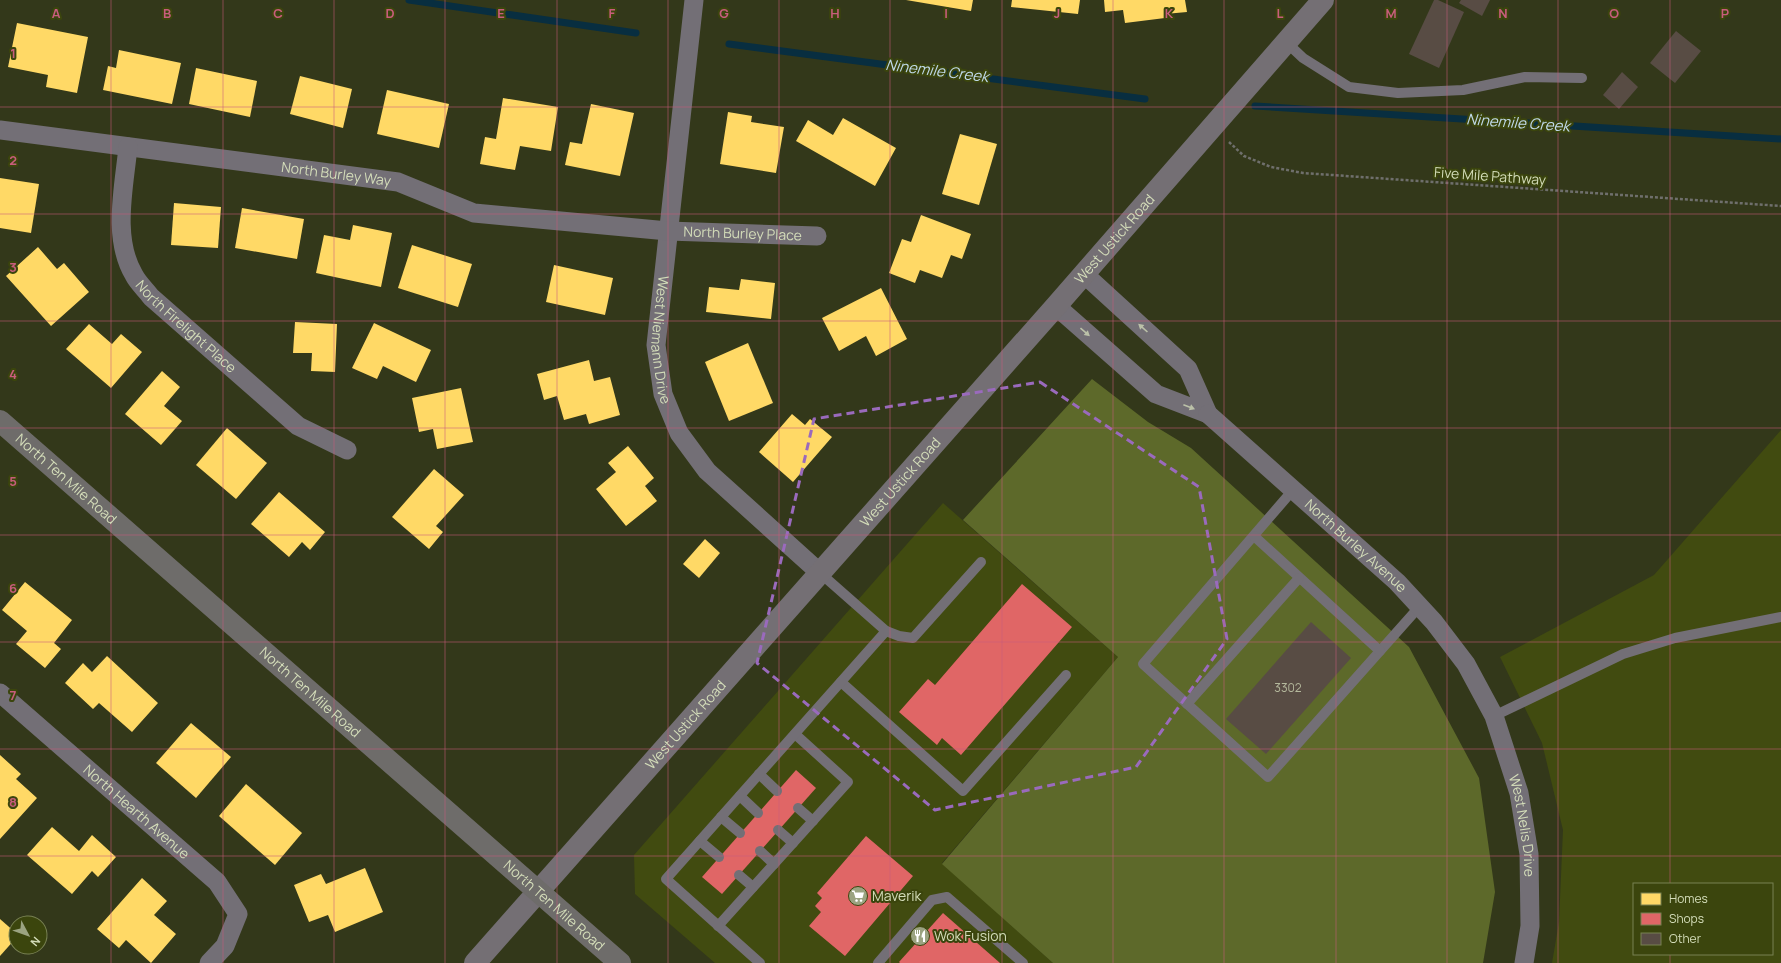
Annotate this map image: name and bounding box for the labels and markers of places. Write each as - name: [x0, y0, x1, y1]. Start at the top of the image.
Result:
- supermarket icon: Maverik: [847, 885, 869, 907]
- place label: Maverik: [872, 886, 923, 905]
- restaurant icon: Wok Fusion: [909, 925, 931, 947]
- place label: Wok Fusion: [934, 926, 1007, 945]

